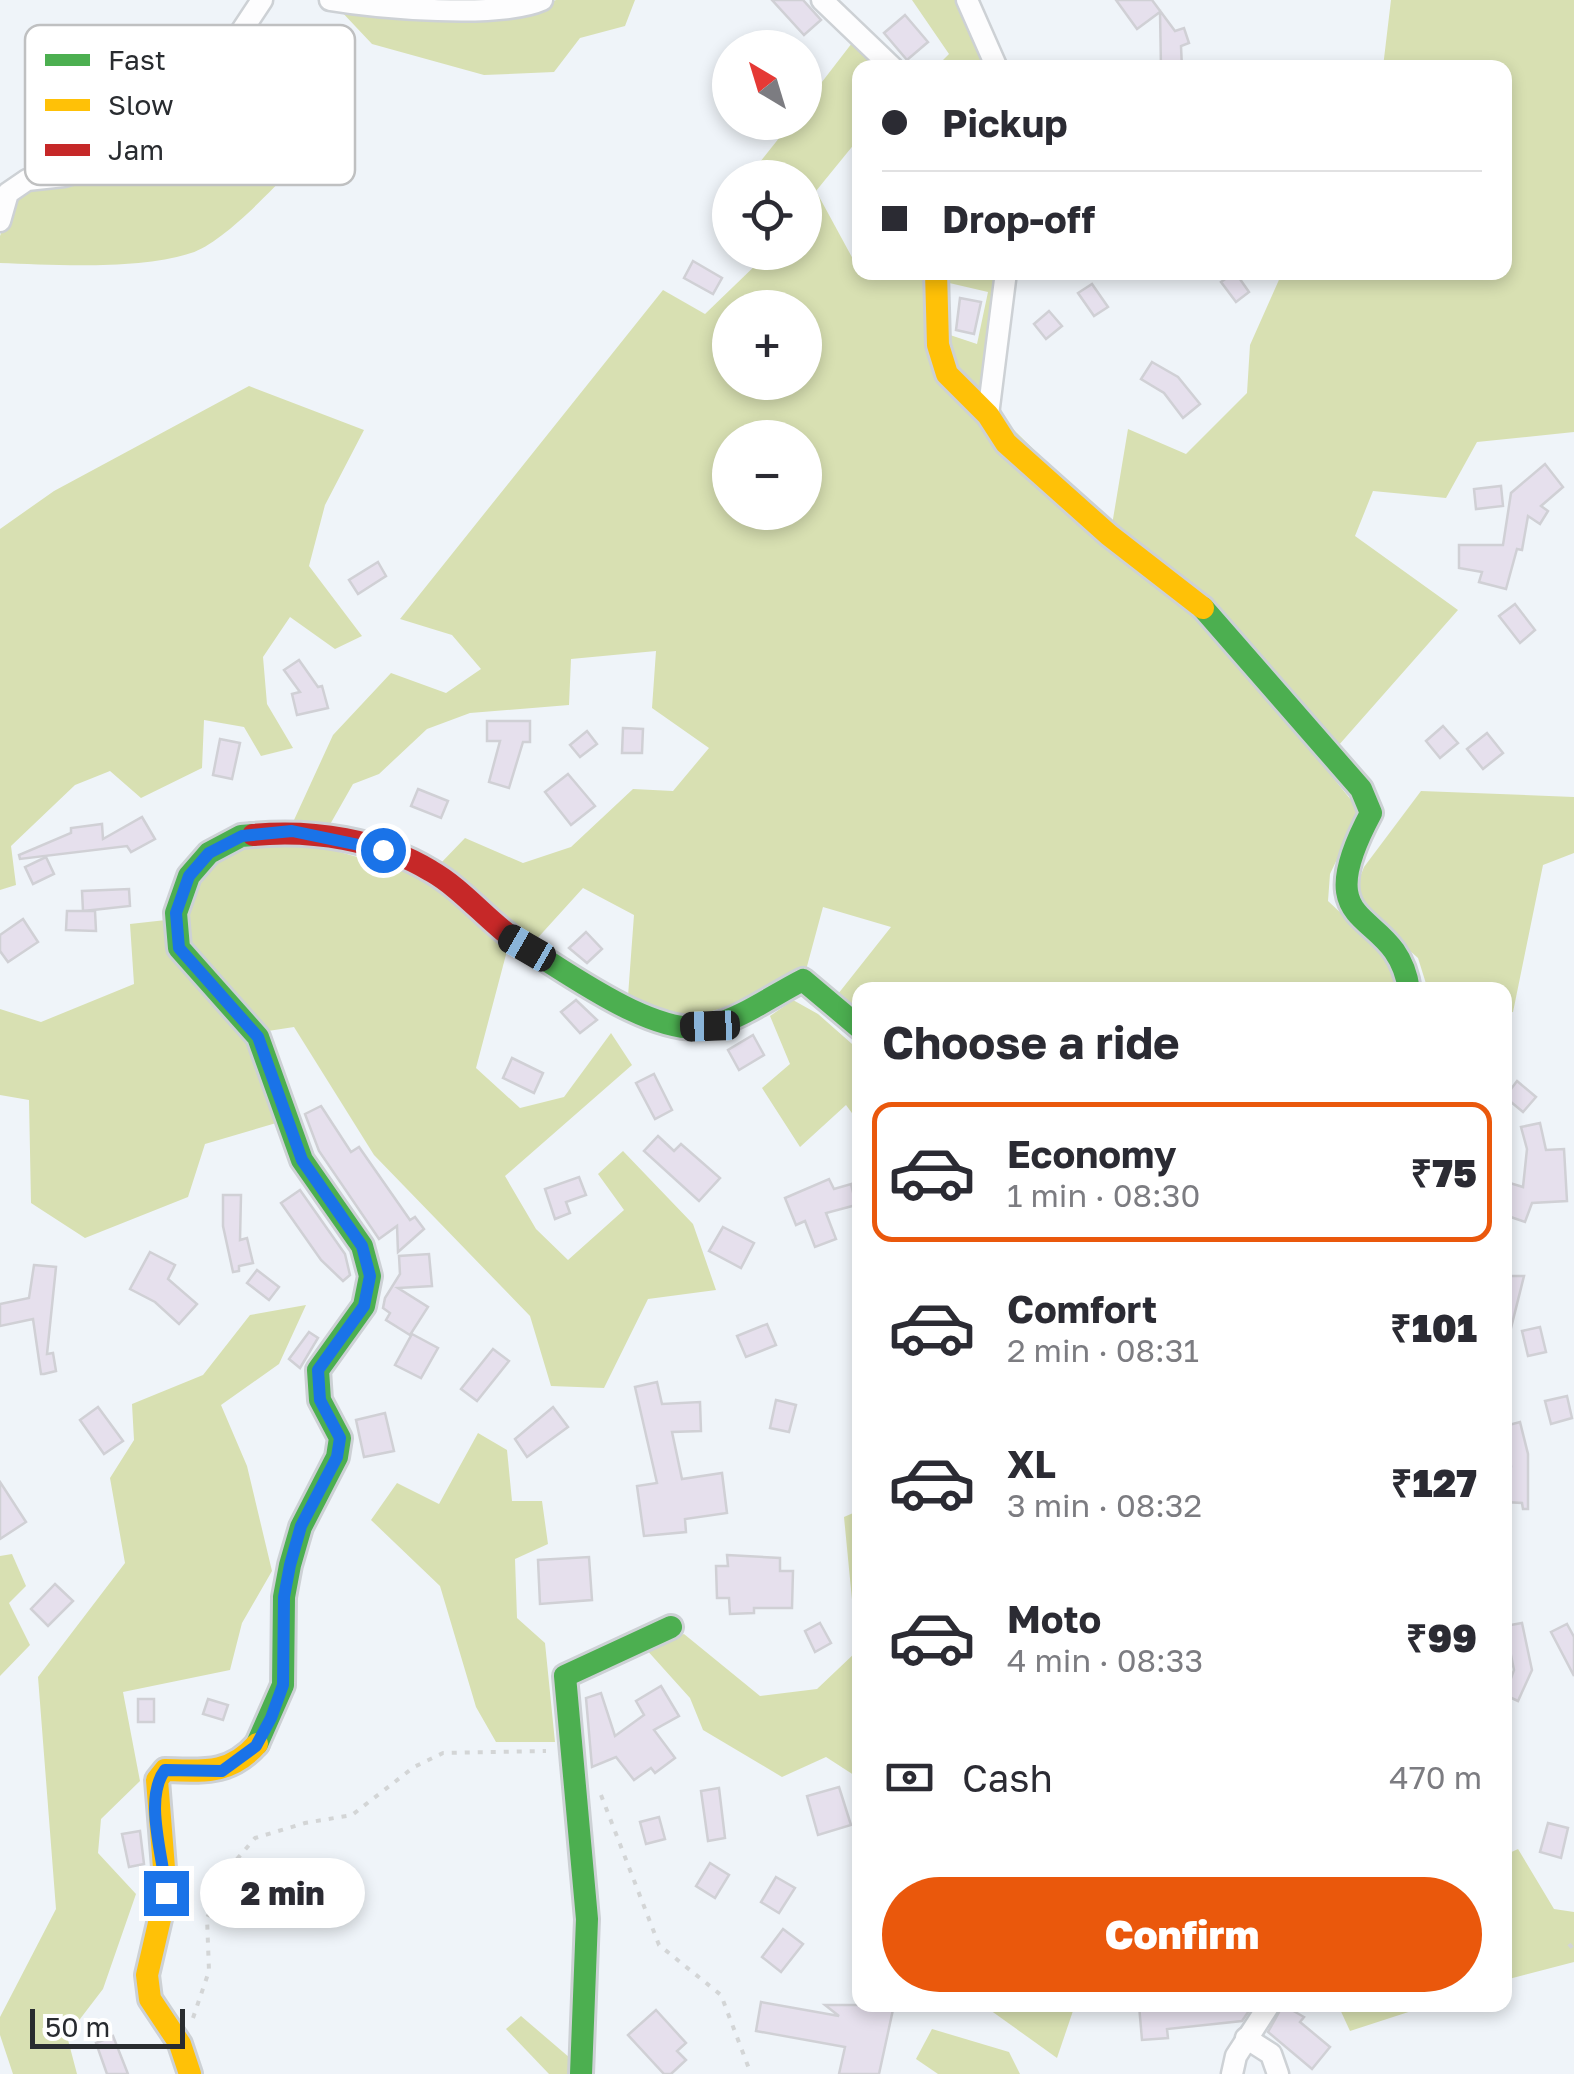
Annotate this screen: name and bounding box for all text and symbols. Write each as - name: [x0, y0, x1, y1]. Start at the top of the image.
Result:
- legend: [25, 25, 355, 185]
- north arrow: [712, 30, 822, 140]
- map controls: [712, 30, 822, 530]
- text: Fast: [108, 43, 166, 76]
- text: Slow: [108, 88, 174, 121]
- text: Pickup: [942, 100, 1068, 145]
- text: Jam: [108, 133, 164, 166]
- button: locate: [712, 160, 822, 270]
- text: Drop-off: [942, 196, 1095, 241]
- button: +: [712, 290, 822, 400]
- button: −: [712, 420, 822, 530]
- route start: [361, 828, 406, 873]
- car: [494, 920, 560, 976]
- car: [679, 1010, 741, 1042]
- text: Choose a ride: [882, 1015, 1180, 1069]
- icon: car: [887, 1127, 977, 1217]
- text: Economy: [1007, 1131, 1176, 1176]
- text: ₹75: [1411, 1150, 1477, 1195]
- text: 1 min · 08:30: [1007, 1176, 1200, 1214]
- icon: car: [887, 1282, 977, 1372]
- text: Comfort: [1007, 1286, 1157, 1331]
- text: ₹101: [1390, 1305, 1477, 1350]
- text: 2 min · 08:31: [1007, 1331, 1199, 1369]
- icon: car: [887, 1437, 977, 1527]
- text: XL: [1007, 1441, 1056, 1486]
- text: ₹127: [1391, 1460, 1477, 1505]
- text: 3 min · 08:32: [1007, 1486, 1202, 1524]
- icon: car: [887, 1592, 977, 1682]
- text: Moto: [1007, 1596, 1101, 1641]
- text: ₹99: [1406, 1615, 1477, 1660]
- text: 4 min · 08:33: [1007, 1641, 1203, 1679]
- icon: cash: [882, 1750, 937, 1805]
- text: Cash: [962, 1755, 1053, 1800]
- text: 470 m: [1389, 1758, 1482, 1796]
- callout: 2 min: [201, 1858, 366, 1928]
- route end: [144, 1871, 189, 1916]
- text: 2 min: [240, 1874, 325, 1912]
- button: Confirm: [882, 1877, 1482, 1992]
- scale bar: [30, 2004, 185, 2048]
- text: 50 m: [45, 2010, 110, 2043]

